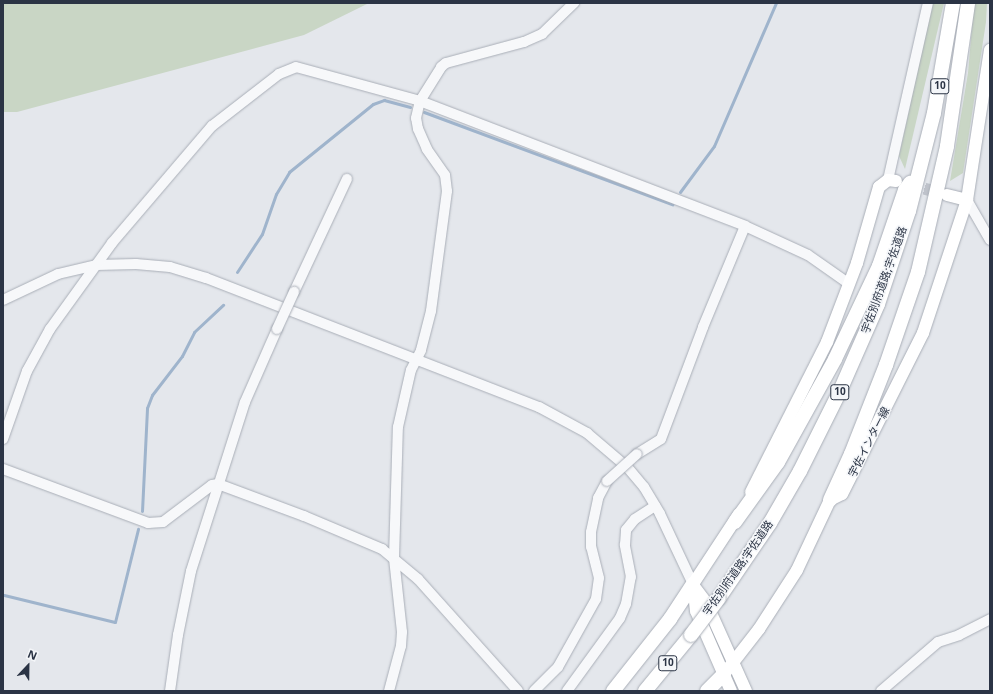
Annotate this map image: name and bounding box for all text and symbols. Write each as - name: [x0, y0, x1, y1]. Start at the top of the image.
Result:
- road number: 10: [930, 78, 950, 94]
- street label: 宇佐別府道路;宇佐道路: [858, 225, 910, 335]
- road number: 10: [830, 384, 850, 400]
- street label: 宇佐インター線: [846, 405, 892, 479]
- street label: 宇佐別府道路;宇佐道路: [700, 518, 776, 618]
- north arrow: [8, 646, 48, 686]
- text: N: [26, 646, 40, 663]
- road number: 10: [658, 655, 678, 671]

